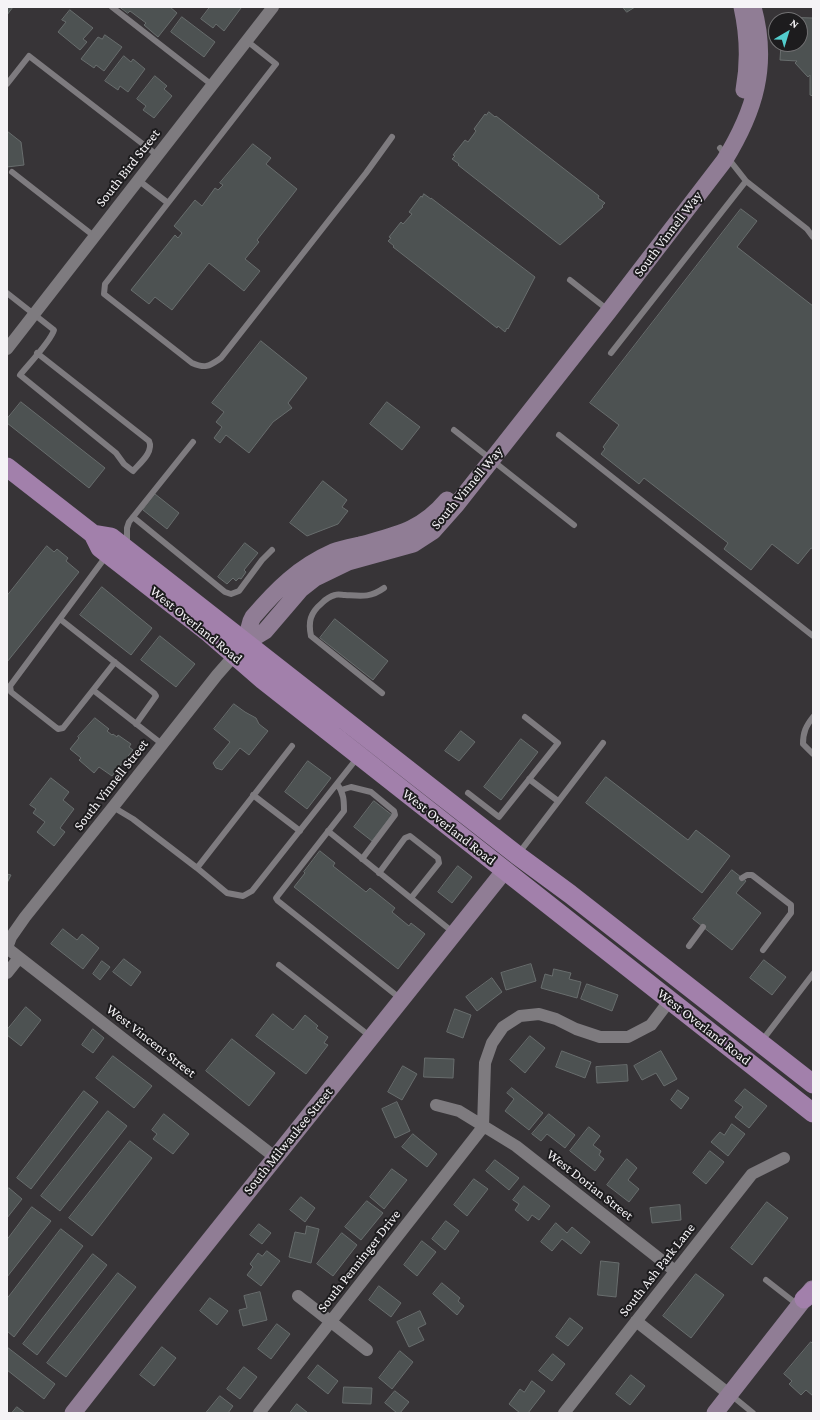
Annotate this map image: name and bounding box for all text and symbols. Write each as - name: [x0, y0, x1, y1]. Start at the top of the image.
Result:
- north arrow: [768, 12, 808, 52]
- text: N: [788, 16, 801, 30]
- street label: South Bird Street: [92, 126, 164, 210]
- street label: South Vinnell Way: [630, 188, 706, 280]
- street label: South Vinnell Way: [427, 443, 507, 533]
- street label: West Overland Road: [146, 583, 246, 667]
- street label: South Vinnell Street: [70, 736, 152, 834]
- street label: West Overland Road: [399, 785, 499, 869]
- street label: West Overland Road: [654, 985, 754, 1069]
- street label: West Vincent Street: [103, 1001, 199, 1081]
- street label: South Milwaukee Street: [240, 1084, 336, 1198]
- street label: West Dorian Street: [543, 1146, 637, 1224]
- street label: South Penninger Drive: [314, 1206, 404, 1316]
- street label: South Ash Park Lane: [615, 1220, 699, 1320]

